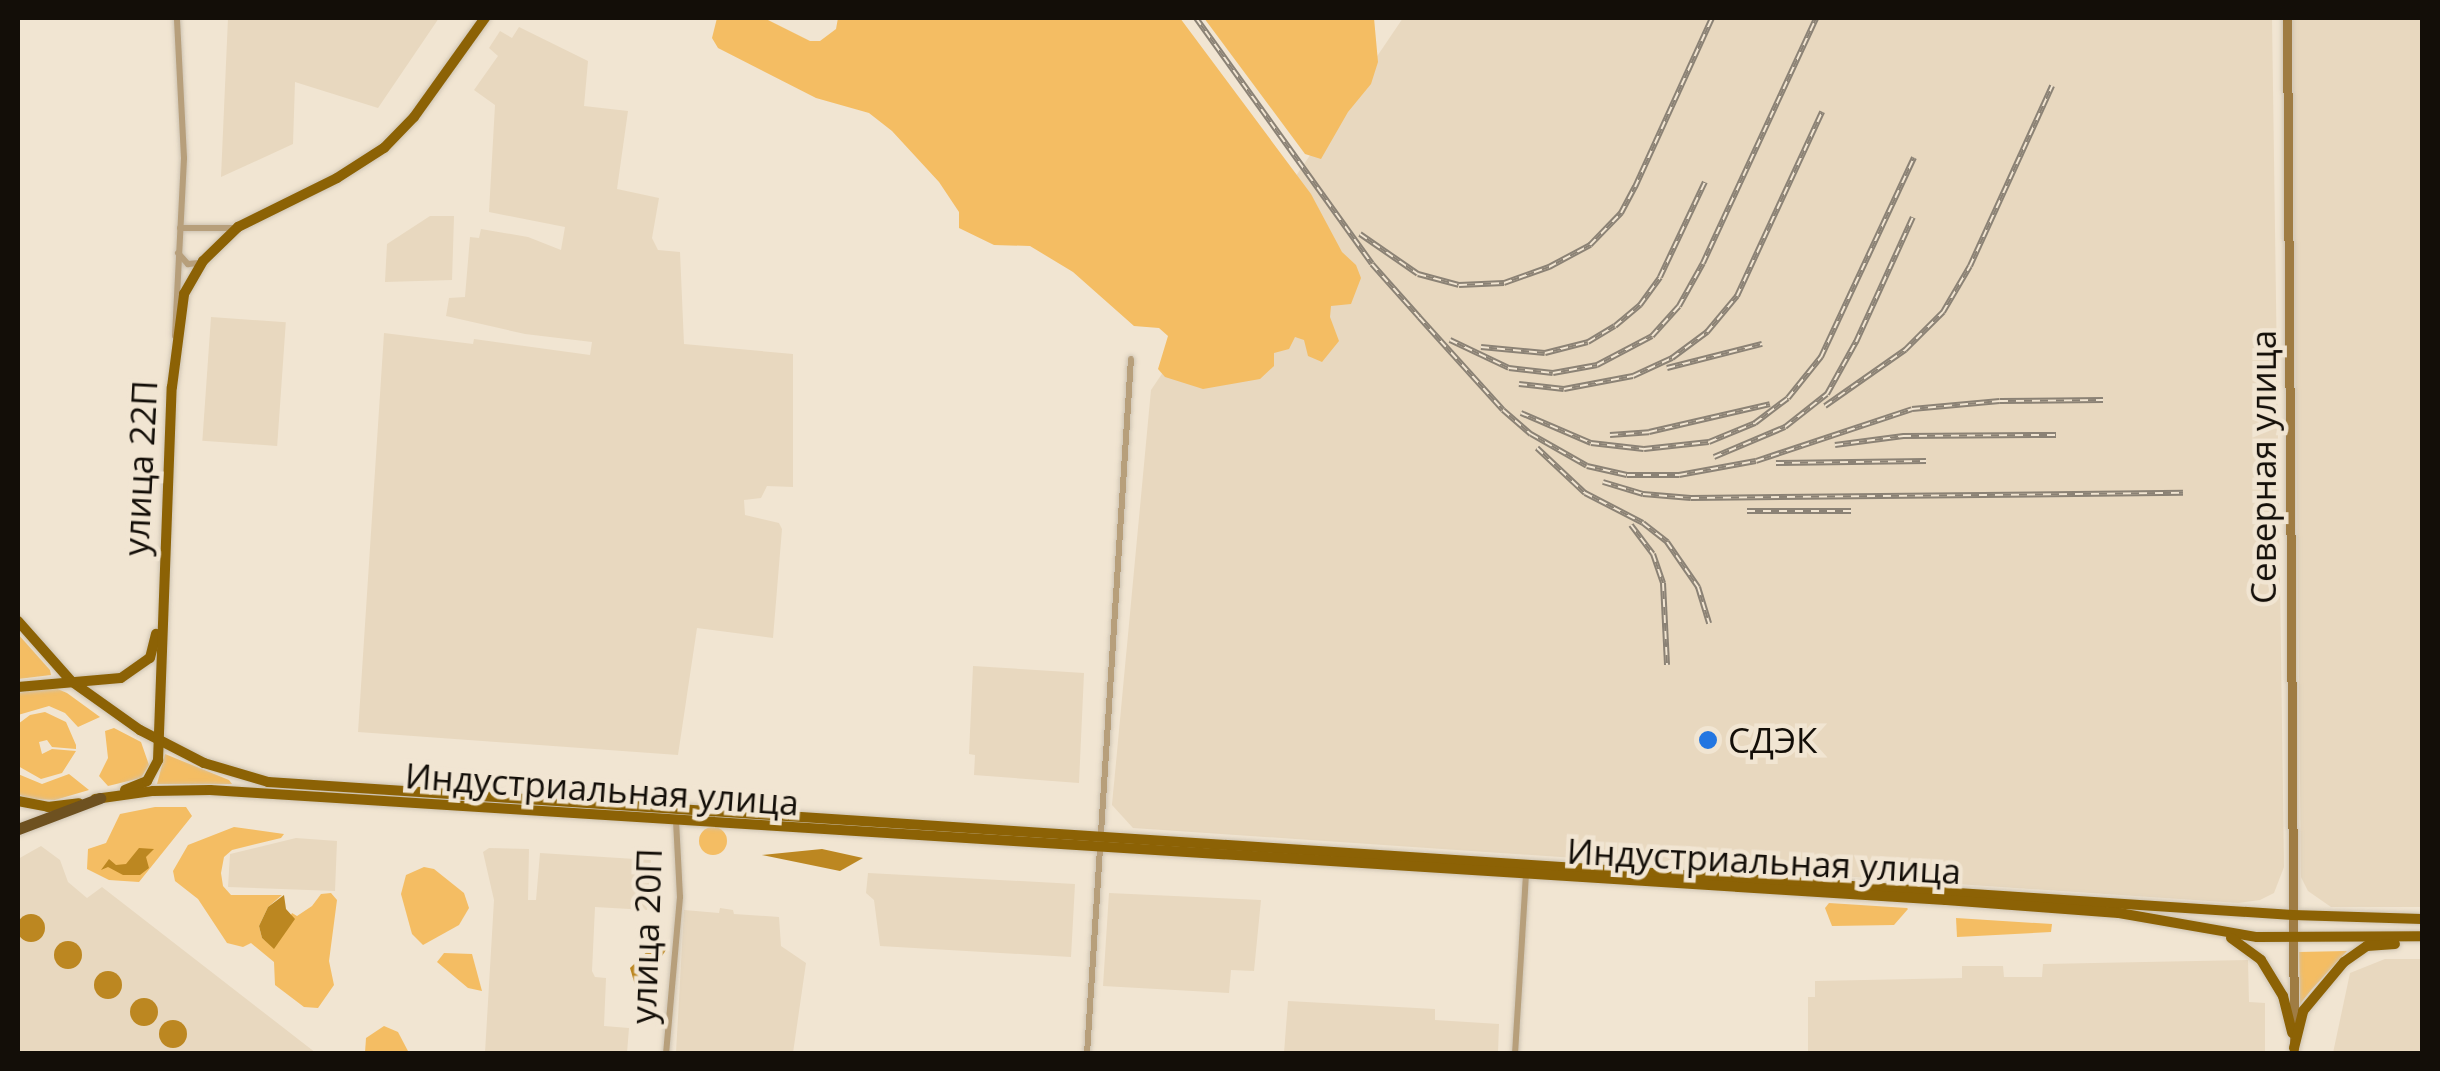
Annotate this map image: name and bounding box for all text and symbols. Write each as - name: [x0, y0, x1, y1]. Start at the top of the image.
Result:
- street label: Северная улица: [2242, 330, 2284, 604]
- street label: улица 22П: [114, 379, 166, 557]
- place label: СДЭК: [1728, 719, 1817, 761]
- marker: СДЭК: [1697, 729, 1719, 751]
- street label: Индустриальная улица: [404, 754, 800, 824]
- street label: Индустриальная улица: [1566, 830, 1962, 892]
- street label: улица 20П: [622, 847, 670, 1025]

